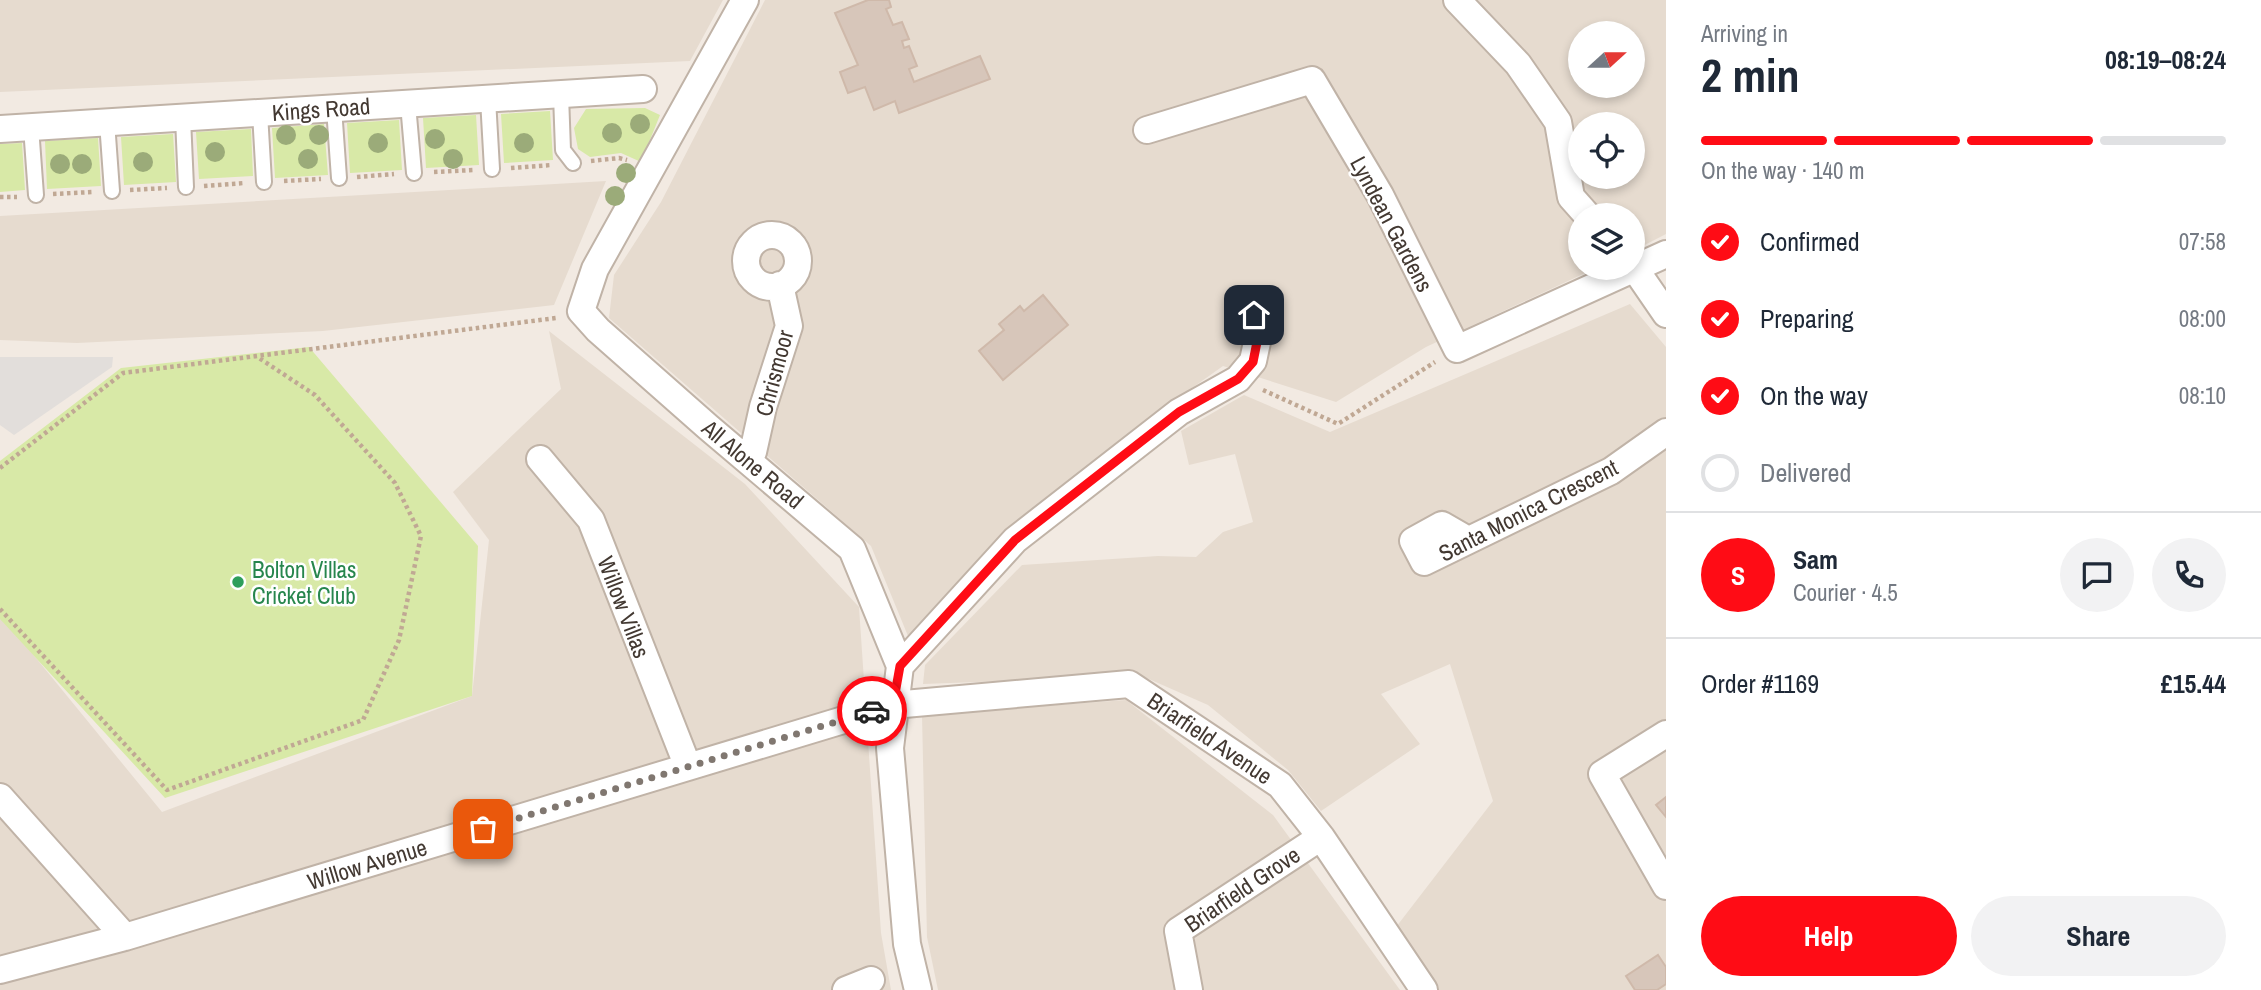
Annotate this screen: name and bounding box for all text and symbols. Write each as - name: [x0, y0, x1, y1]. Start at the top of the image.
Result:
- text: Arriving in: [1701, 18, 1788, 49]
- north arrow: [1568, 21, 1645, 98]
- map controls: [1568, 21, 1645, 280]
- text: 08:19–08:24: [2105, 42, 2226, 77]
- text: 2 min: [1701, 44, 1800, 106]
- street label: Kings Road: [271, 90, 371, 128]
- button: locate: [1568, 112, 1645, 189]
- street label: Lyndean Gardens: [1343, 151, 1441, 297]
- text: On the way · 140 m: [1701, 155, 1865, 186]
- button: layers: [1568, 203, 1645, 280]
- icon: check: [1701, 223, 1739, 261]
- text: Confirmed: [1760, 224, 1860, 259]
- text: 07:58: [2179, 226, 2226, 257]
- pin: [1224, 285, 1284, 345]
- icon: home: [1235, 296, 1273, 334]
- icon: check: [1701, 300, 1739, 338]
- text: Preparing: [1760, 301, 1854, 336]
- text: 08:00: [2179, 303, 2226, 334]
- street label: Chrismoor: [748, 326, 801, 420]
- icon: check: [1701, 377, 1739, 415]
- text: On the way: [1760, 378, 1868, 413]
- text: 08:10: [2179, 380, 2226, 411]
- street label: All Alone Road: [695, 412, 810, 516]
- street label: Santa Monica Crescent: [1433, 451, 1623, 569]
- text: Delivered: [1760, 455, 1851, 490]
- button: chat: [2060, 538, 2134, 612]
- button: phone: [2152, 538, 2226, 612]
- text: Sam: [1793, 542, 1838, 577]
- street label: Willow Villas: [590, 552, 658, 662]
- place label: Bolton Villas Cricket Club: [252, 554, 357, 611]
- text: S: [1731, 558, 1745, 593]
- marker: Bolton Villas Cricket Club: [230, 574, 246, 590]
- text: Courier · 4.5: [1793, 577, 1898, 608]
- text: Order #1169: [1701, 666, 1819, 701]
- text: £15.44: [2161, 666, 2226, 701]
- courier: [837, 676, 907, 746]
- street label: Briarfield Avenue: [1141, 685, 1279, 791]
- icon: car: [853, 692, 891, 730]
- pin: [453, 799, 513, 859]
- icon: bag: [464, 810, 502, 848]
- street label: Willow Avenue: [303, 831, 431, 897]
- street label: Briarfield Grove: [1178, 839, 1306, 939]
- button: Help: [1701, 896, 1957, 976]
- button: Share: [1971, 896, 2226, 976]

